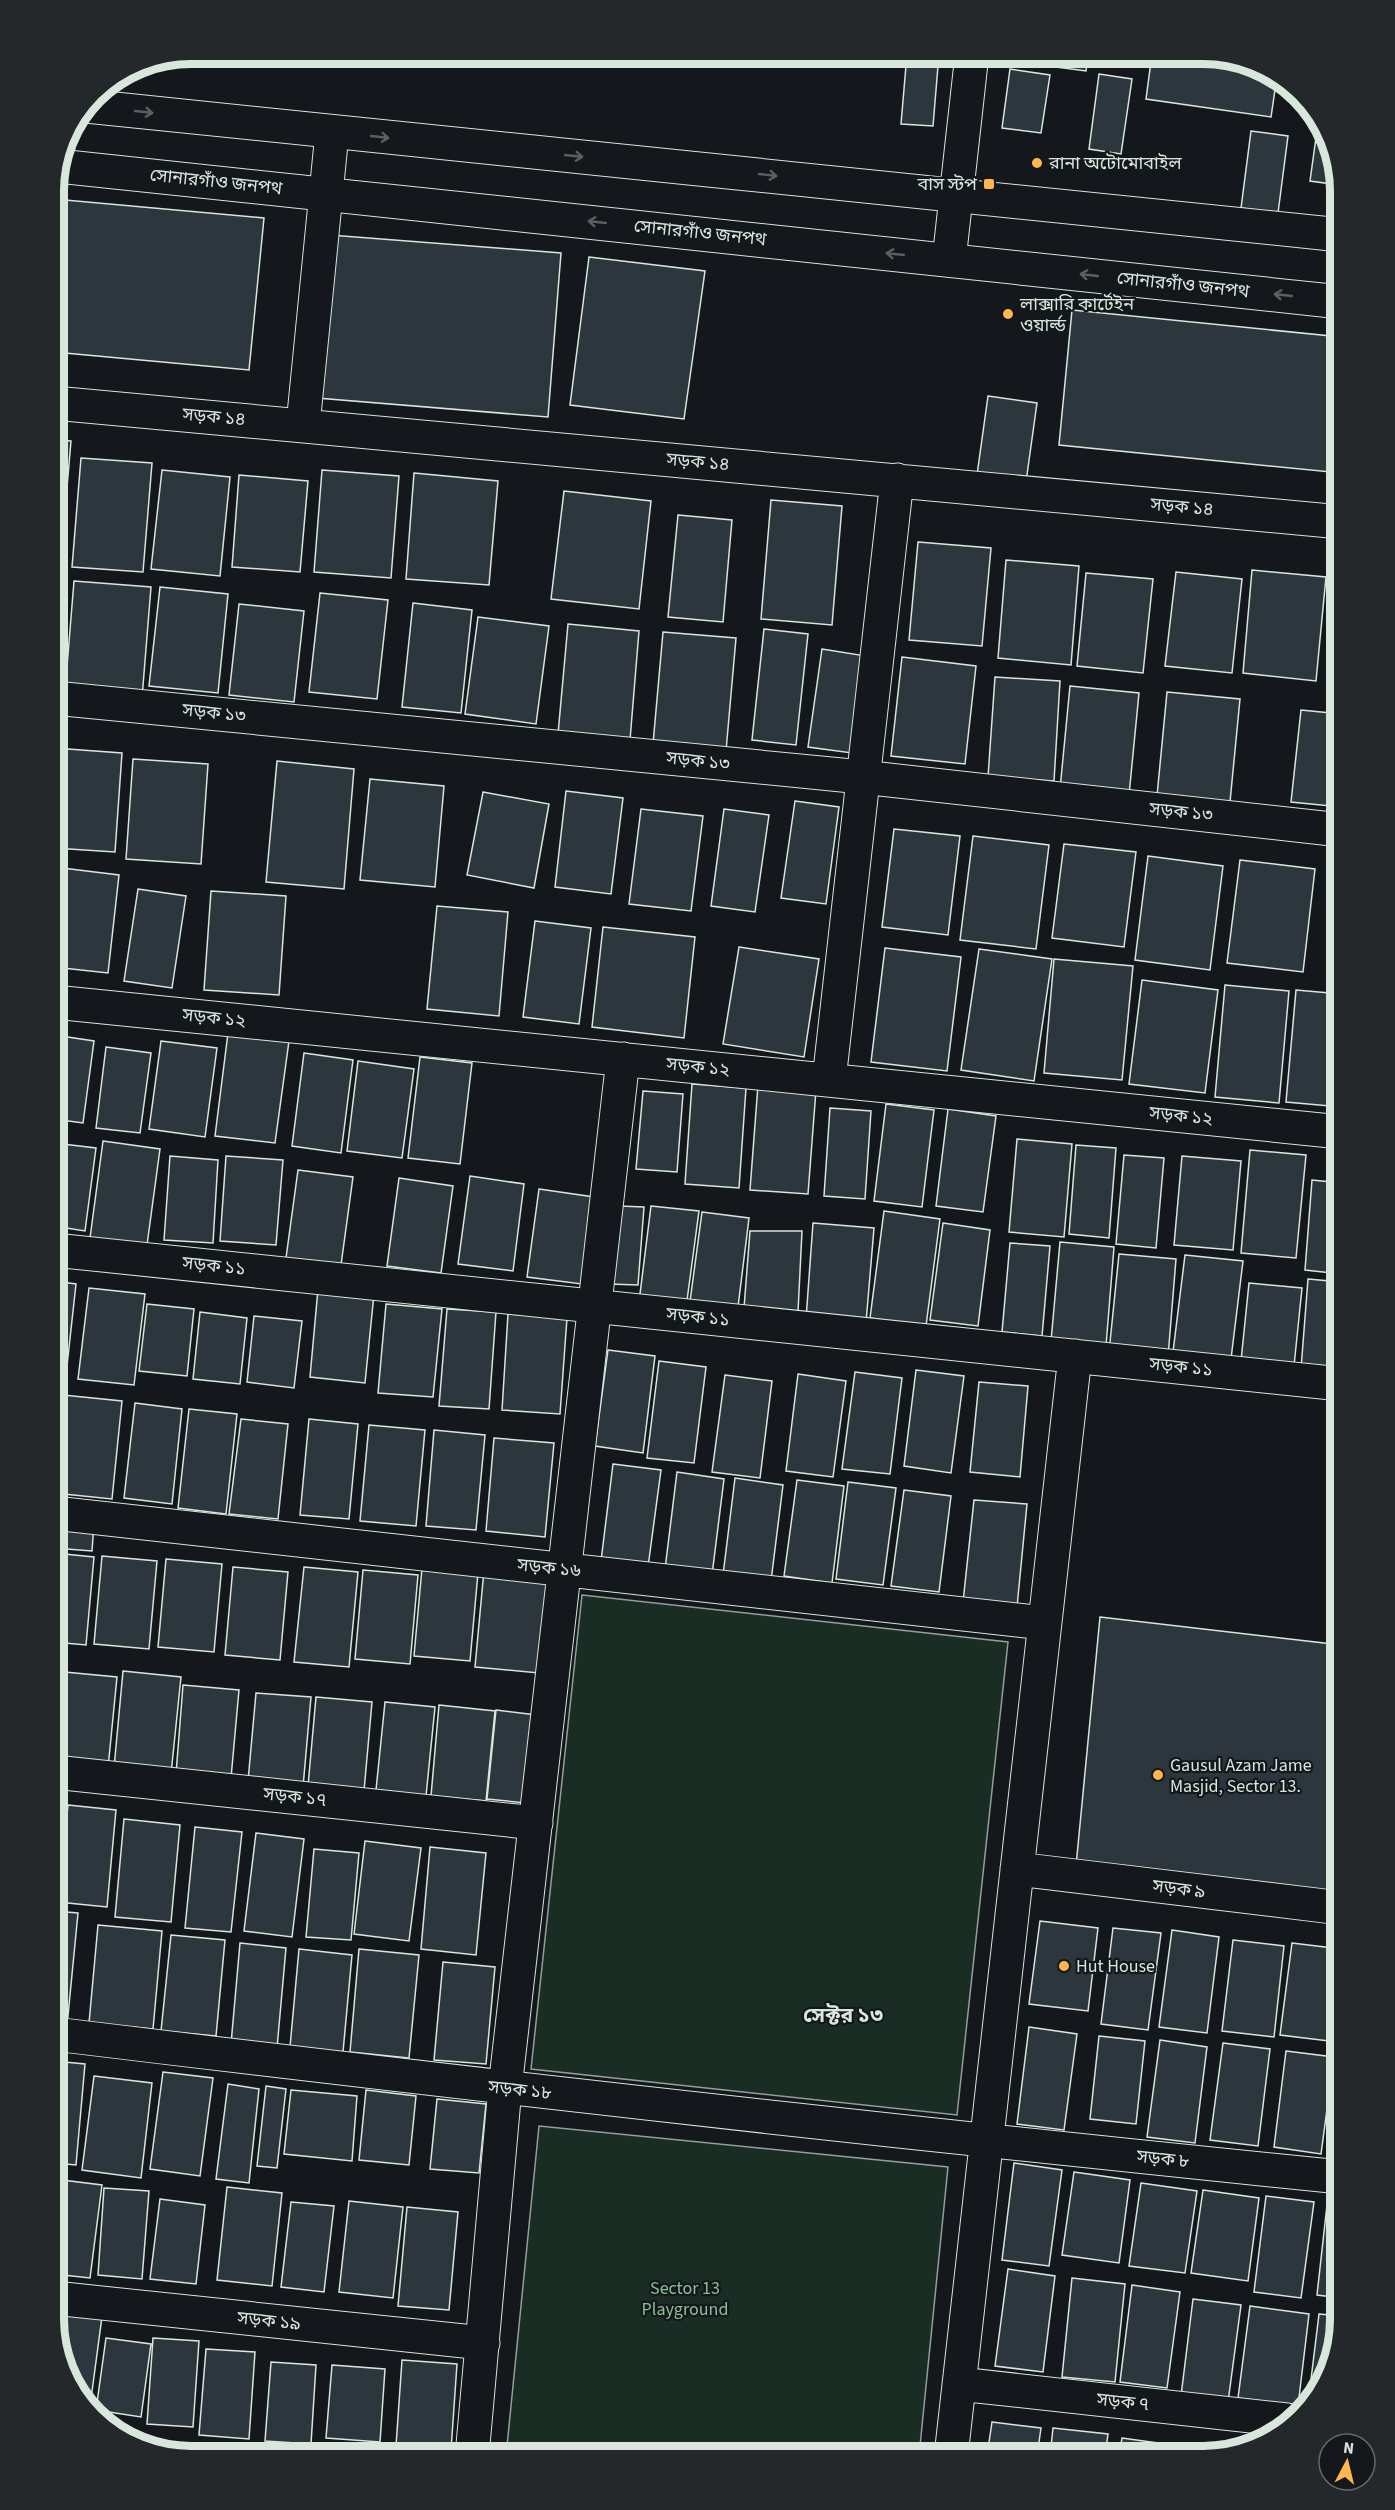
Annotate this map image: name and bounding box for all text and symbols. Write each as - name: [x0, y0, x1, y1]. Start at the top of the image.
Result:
- one-way arrow: [134, 107, 154, 118]
- one-way arrow: [370, 132, 389, 143]
- one-way arrow: [564, 151, 584, 162]
- place label: রানা অটোমোবাইল: [1048, 151, 1182, 176]
- marker: রানা অটোমোবাইল: [1030, 156, 1044, 170]
- street label: সোনারগাঁও জনপথ: [149, 163, 284, 201]
- one-way arrow: [758, 170, 778, 181]
- place label: বাস স্টপ: [917, 172, 978, 197]
- marker: বাস স্টপ: [982, 177, 996, 191]
- street label: সোনারগাঁও জনপথ: [633, 214, 768, 252]
- one-way arrow: [587, 216, 607, 227]
- one-way arrow: [886, 248, 905, 259]
- street label: সোনারগাঁও জনপথ: [1116, 266, 1251, 304]
- one-way arrow: [1079, 269, 1099, 280]
- one-way arrow: [1273, 289, 1293, 300]
- place label: লাক্সারি কার্টেইন ওয়ার্ল্ড: [1019, 292, 1135, 338]
- marker: লাক্সারি কার্টেইন ওয়ার্ল্ড: [1001, 307, 1015, 321]
- street label: সড়ক ১৪: [180, 402, 247, 432]
- street label: সড়ক ১৪: [664, 447, 731, 477]
- street label: সড়ক ১৪: [1148, 492, 1215, 522]
- street label: সড়ক ১৩: [180, 697, 247, 729]
- street label: সড়ক ১৩: [664, 745, 731, 777]
- street label: সড়ক ১৩: [1147, 796, 1214, 828]
- street label: সড়ক ১২: [180, 1002, 247, 1034]
- street label: সড়ক ১২: [664, 1051, 731, 1083]
- street label: সড়ক ১২: [1147, 1100, 1214, 1132]
- street label: সড়ক ১১: [180, 1250, 247, 1282]
- street label: সড়ক ১১: [664, 1301, 731, 1333]
- street label: সড়ক ১১: [1147, 1351, 1214, 1383]
- street label: সড়ক ১৬: [515, 1552, 582, 1584]
- place label: Gausul Azam Jame Masjid, Sector 13.: [1170, 1753, 1312, 1799]
- marker: Gausul Azam Jame Masjid, Sector 13.: [1151, 1768, 1165, 1782]
- street label: সড়ক ১৭: [261, 1781, 328, 1813]
- street label: সড়ক ৯: [1150, 1873, 1207, 1905]
- place label: Hut House: [1076, 1954, 1155, 1979]
- marker: Hut House: [1057, 1959, 1071, 1973]
- district label: সেক্টর ১৩: [803, 2000, 883, 2030]
- street label: সড়ক ১৮: [486, 2074, 553, 2106]
- street label: সড়ক ৮: [1134, 2144, 1191, 2174]
- park label: Sector 13 Playground: [642, 2276, 728, 2322]
- street label: সড়ক ১৯: [235, 2305, 302, 2337]
- street label: সড়ক ৭: [1094, 2387, 1151, 2417]
- north arrow: [1317, 2432, 1377, 2492]
- text: N: [1342, 2437, 1355, 2460]

